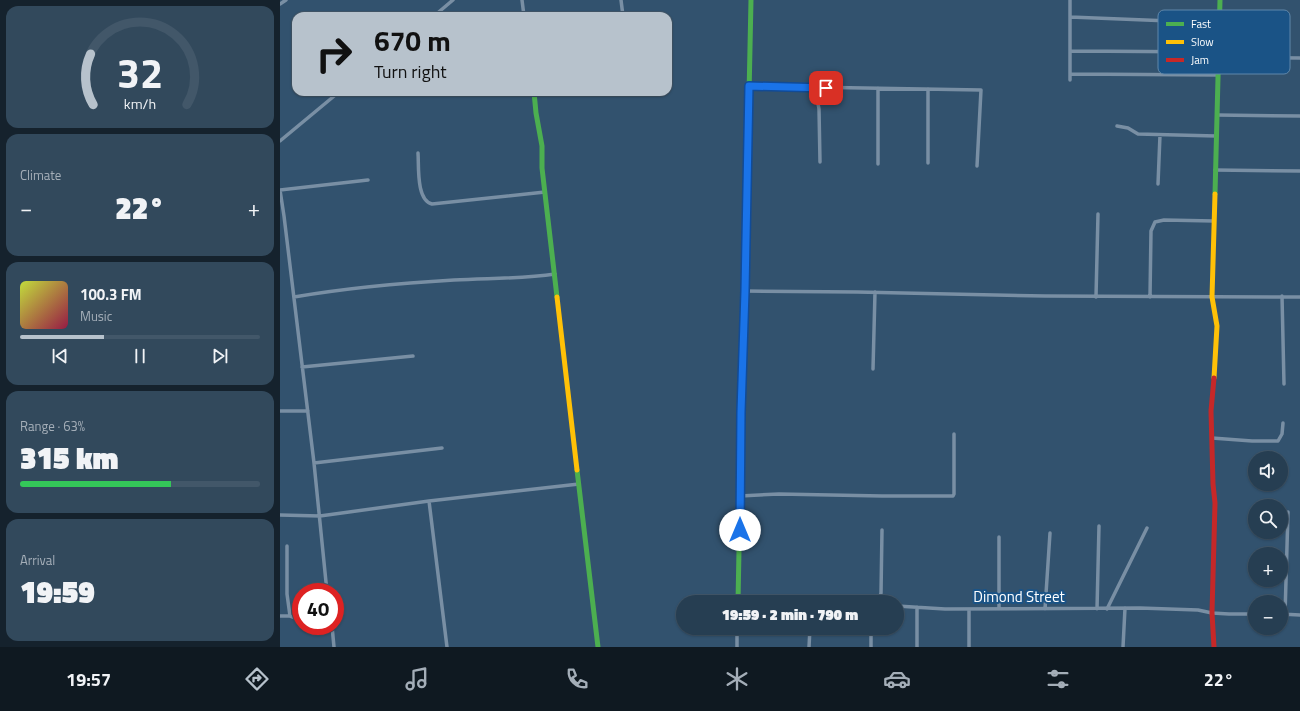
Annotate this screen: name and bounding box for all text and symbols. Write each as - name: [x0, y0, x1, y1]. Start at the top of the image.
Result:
- legend: [1158, 10, 1290, 74]
- text: Fast: [1191, 16, 1211, 32]
- text: 670 m: [374, 19, 451, 62]
- icon: right: [308, 28, 360, 80]
- text: Slow: [1191, 34, 1214, 50]
- text: 32: [117, 41, 163, 104]
- text: Jam: [1191, 52, 1209, 68]
- text: Turn right: [374, 58, 447, 85]
- pin: [809, 71, 843, 105]
- icon: arrive: [815, 77, 837, 99]
- text: km/h: [124, 93, 156, 115]
- text: Climate: [20, 165, 61, 185]
- text: 22°: [115, 185, 165, 231]
- text: −: [20, 191, 32, 225]
- text: +: [248, 191, 260, 225]
- text: 100.3 FM: [80, 283, 142, 306]
- text: Music: [80, 306, 112, 326]
- icon: previous: [49, 345, 71, 367]
- icon: pause: [129, 345, 151, 367]
- icon: next: [209, 345, 231, 367]
- text: Range · 63%: [20, 416, 85, 436]
- text: 315 km: [20, 435, 118, 481]
- map controls: [1248, 451, 1288, 635]
- button: sound: [1248, 451, 1288, 491]
- button: search: [1248, 499, 1288, 539]
- position arrow: [719, 509, 761, 551]
- button: +: [1248, 547, 1288, 587]
- text: Arrival: [20, 550, 55, 570]
- text: 19:59: [20, 569, 95, 615]
- speed limit sign: 40: [292, 583, 344, 635]
- street label: Dimond Street: [973, 585, 1065, 608]
- button: −: [1248, 595, 1288, 635]
- text: 19:59 · 2 min · 790 m: [722, 603, 858, 626]
- icon: directions: [243, 665, 271, 693]
- icon: music: [403, 665, 431, 693]
- icon: phone: [563, 665, 591, 693]
- icon: climate: [723, 665, 751, 693]
- icon: car: [883, 665, 911, 693]
- icon: filters: [1044, 665, 1072, 693]
- text: 19:57: [66, 666, 111, 693]
- text: 22°: [1204, 666, 1234, 693]

